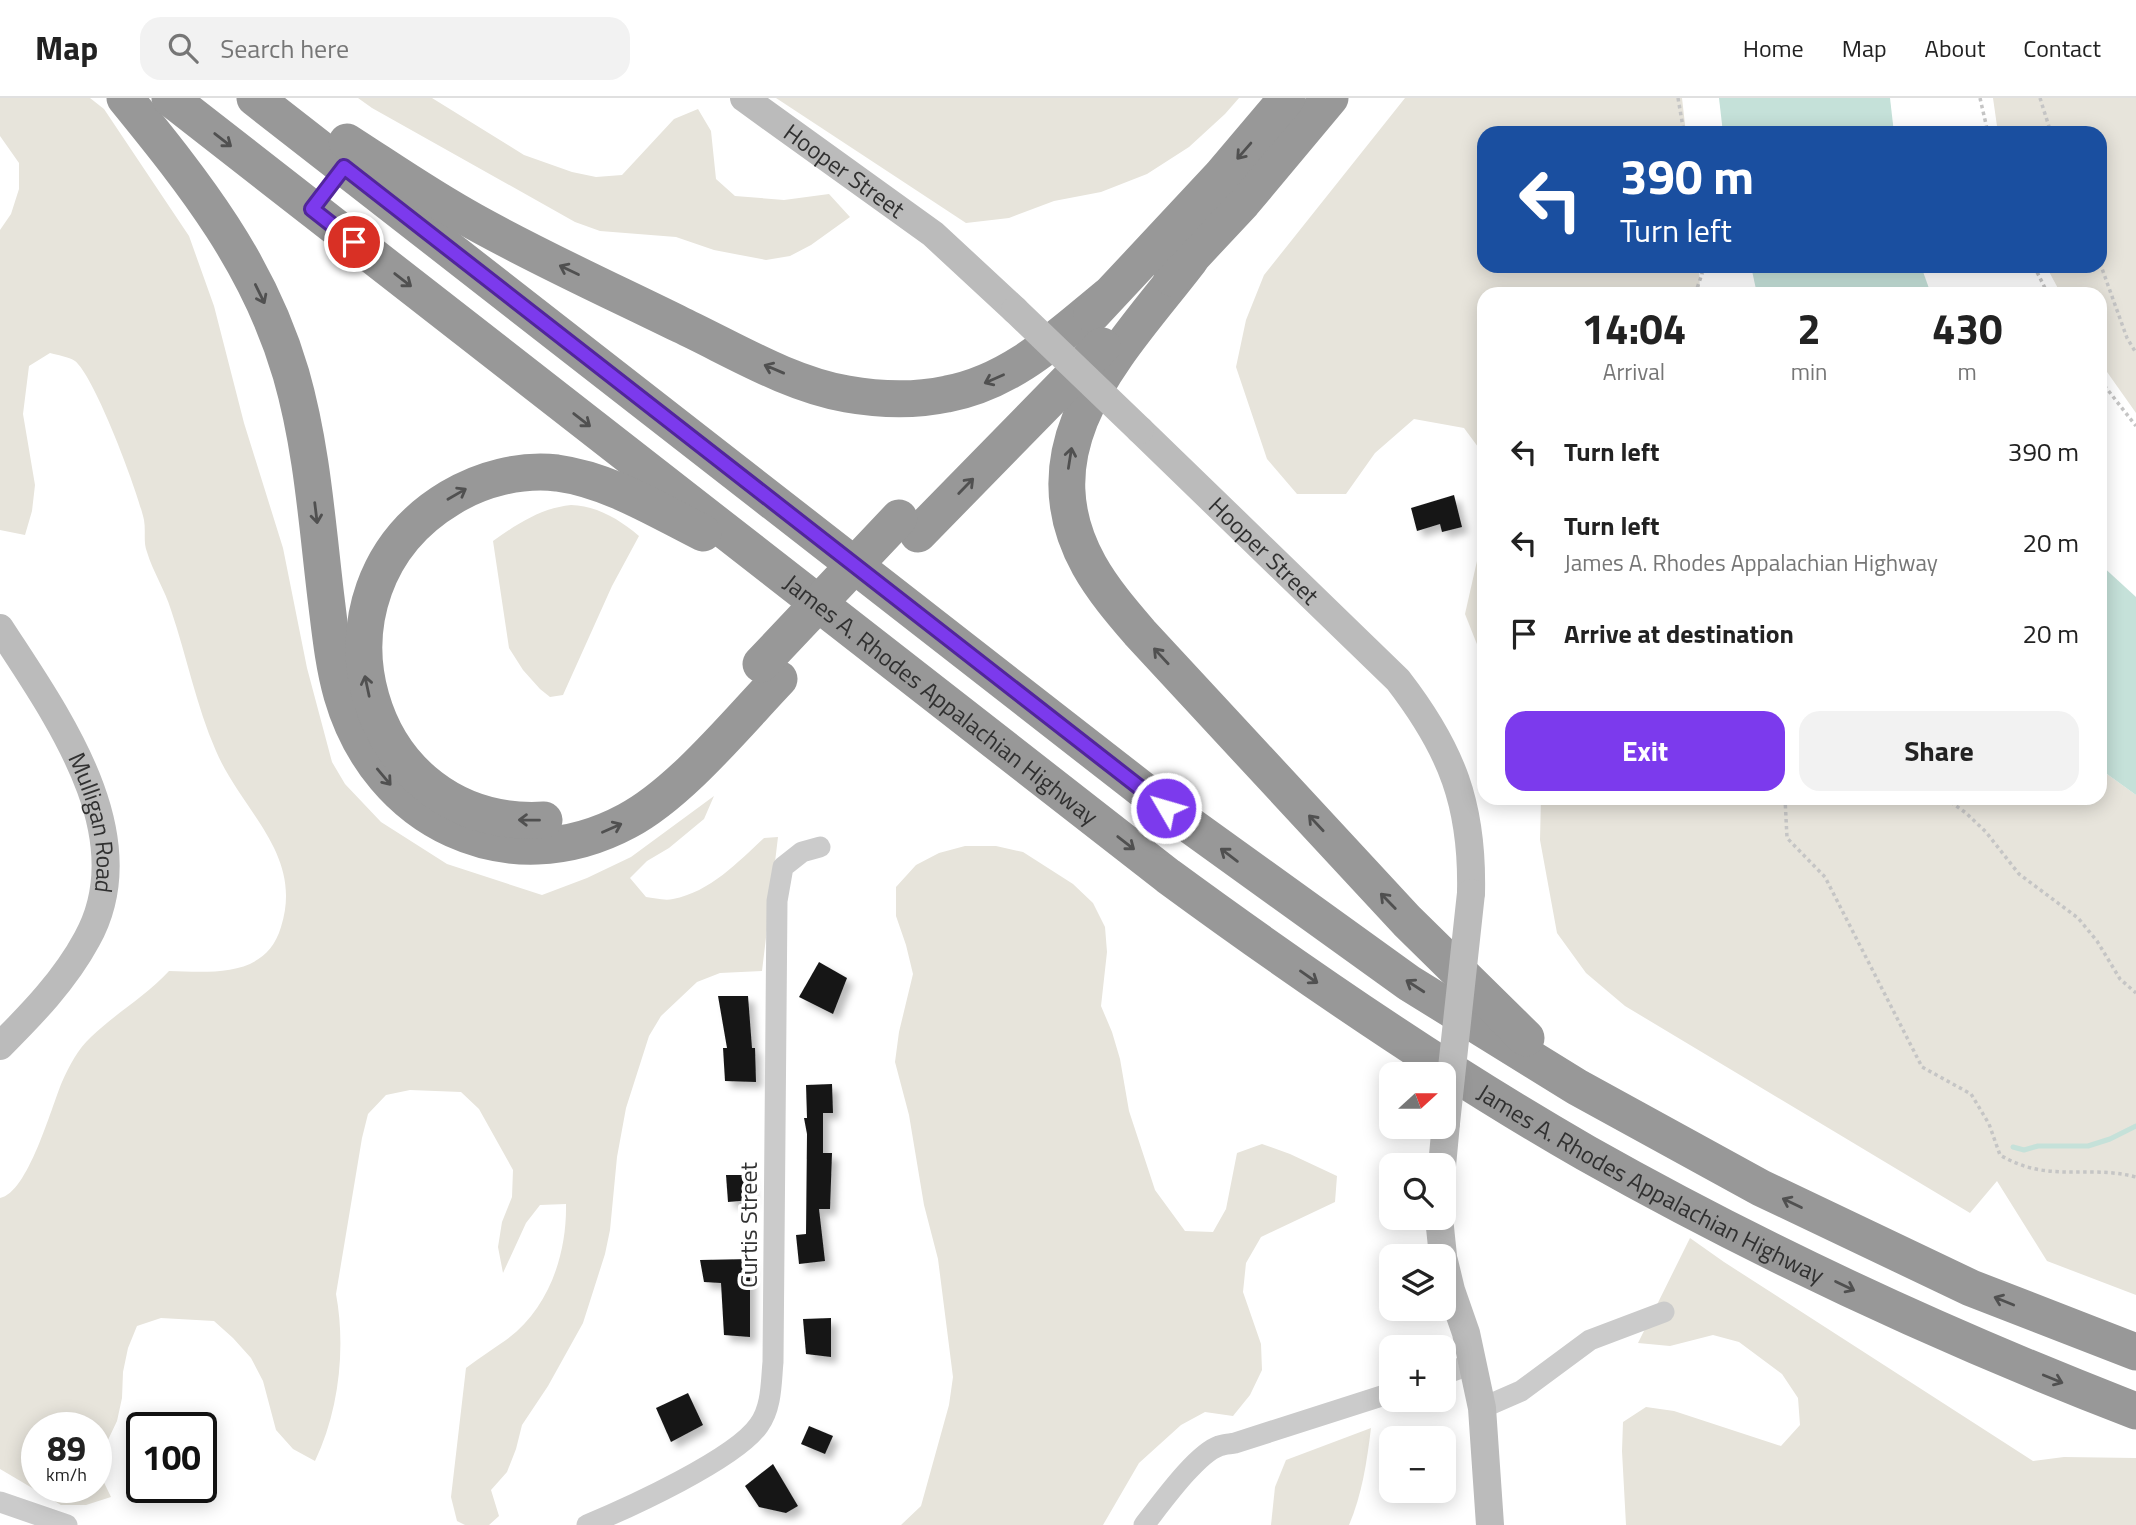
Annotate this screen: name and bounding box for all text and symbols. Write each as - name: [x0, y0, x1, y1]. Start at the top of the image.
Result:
- search box: [140, 17, 630, 80]
- text: Map: [35, 23, 98, 73]
- icon: search: [164, 29, 202, 67]
- text: Search here: [220, 29, 349, 68]
- text: Home: [1743, 30, 1804, 66]
- text: Map: [1842, 30, 1887, 66]
- text: About: [1925, 30, 1985, 66]
- text: Contact: [2023, 30, 2101, 66]
- street label: Hooper Street: [777, 114, 913, 227]
- one-way arrow: [214, 132, 232, 148]
- text: 390 m: [1620, 138, 1754, 213]
- one-way arrow: [1236, 142, 1252, 160]
- icon: left: [1505, 154, 1596, 245]
- text: Turn left: [1620, 206, 1732, 254]
- pin: [324, 212, 384, 272]
- icon: arrive: [335, 223, 373, 261]
- one-way arrow: [559, 263, 580, 277]
- one-way arrow: [393, 272, 412, 287]
- one-way arrow: [254, 283, 267, 304]
- text: 14:04: [1581, 296, 1686, 360]
- text: 2: [1797, 296, 1821, 360]
- text: 430: [1932, 296, 2002, 360]
- text: Arrival: [1603, 354, 1665, 389]
- text: min: [1791, 354, 1827, 389]
- text: m: [1958, 354, 1977, 389]
- one-way arrow: [763, 362, 785, 375]
- one-way arrow: [984, 374, 1005, 387]
- one-way arrow: [573, 412, 591, 427]
- text: Turn left: [1564, 432, 1659, 471]
- text: 390 m: [2008, 432, 2079, 471]
- icon: left: [1505, 433, 1543, 471]
- one-way arrow: [1064, 447, 1077, 470]
- one-way arrow: [957, 477, 974, 494]
- one-way arrow: [446, 487, 466, 501]
- street label: Hooper Street: [1201, 488, 1328, 613]
- one-way arrow: [310, 501, 323, 524]
- text: Turn left: [1564, 506, 1659, 545]
- text: 20 m: [2022, 523, 2079, 562]
- icon: left: [1505, 524, 1543, 562]
- text: James A. Rhodes Appalachian Highway: [1564, 545, 1938, 580]
- street label: James A. Rhodes Appalachian Highway: [776, 565, 1107, 834]
- text: Arrive at destination: [1564, 614, 1794, 653]
- text: 20 m: [2022, 614, 2079, 653]
- icon: arrive: [1505, 615, 1543, 653]
- one-way arrow: [1153, 647, 1169, 665]
- one-way arrow: [360, 675, 374, 698]
- button: Exit: [1505, 711, 1785, 791]
- button: Share: [1799, 711, 2079, 791]
- street label: Mulligan Road: [60, 746, 124, 895]
- one-way arrow: [376, 767, 392, 785]
- position arrow: [1129, 771, 1203, 845]
- one-way arrow: [518, 813, 541, 826]
- one-way arrow: [1307, 815, 1324, 832]
- one-way arrow: [601, 821, 622, 834]
- one-way arrow: [1116, 835, 1135, 850]
- one-way arrow: [1220, 848, 1239, 862]
- one-way arrow: [1380, 893, 1397, 910]
- one-way arrow: [1299, 970, 1318, 984]
- one-way arrow: [1405, 979, 1425, 993]
- north arrow: [1379, 1062, 1456, 1139]
- map controls: [1379, 1062, 1456, 1503]
- street label: James A. Rhodes Appalachian Highway: [1471, 1074, 1831, 1293]
- button: search: [1379, 1153, 1456, 1230]
- street label: Curtis Street: [730, 1162, 766, 1288]
- one-way arrow: [1782, 1196, 1803, 1209]
- button: layers: [1379, 1244, 1456, 1321]
- one-way arrow: [1834, 1280, 1855, 1294]
- one-way arrow: [1994, 1294, 2015, 1307]
- button: +: [1379, 1335, 1456, 1412]
- one-way arrow: [2042, 1373, 2063, 1386]
- speed limit sign: 100: [126, 1412, 217, 1503]
- text: 89: [47, 1421, 86, 1475]
- button: −: [1379, 1426, 1456, 1503]
- text: km/h: [46, 1461, 87, 1488]

